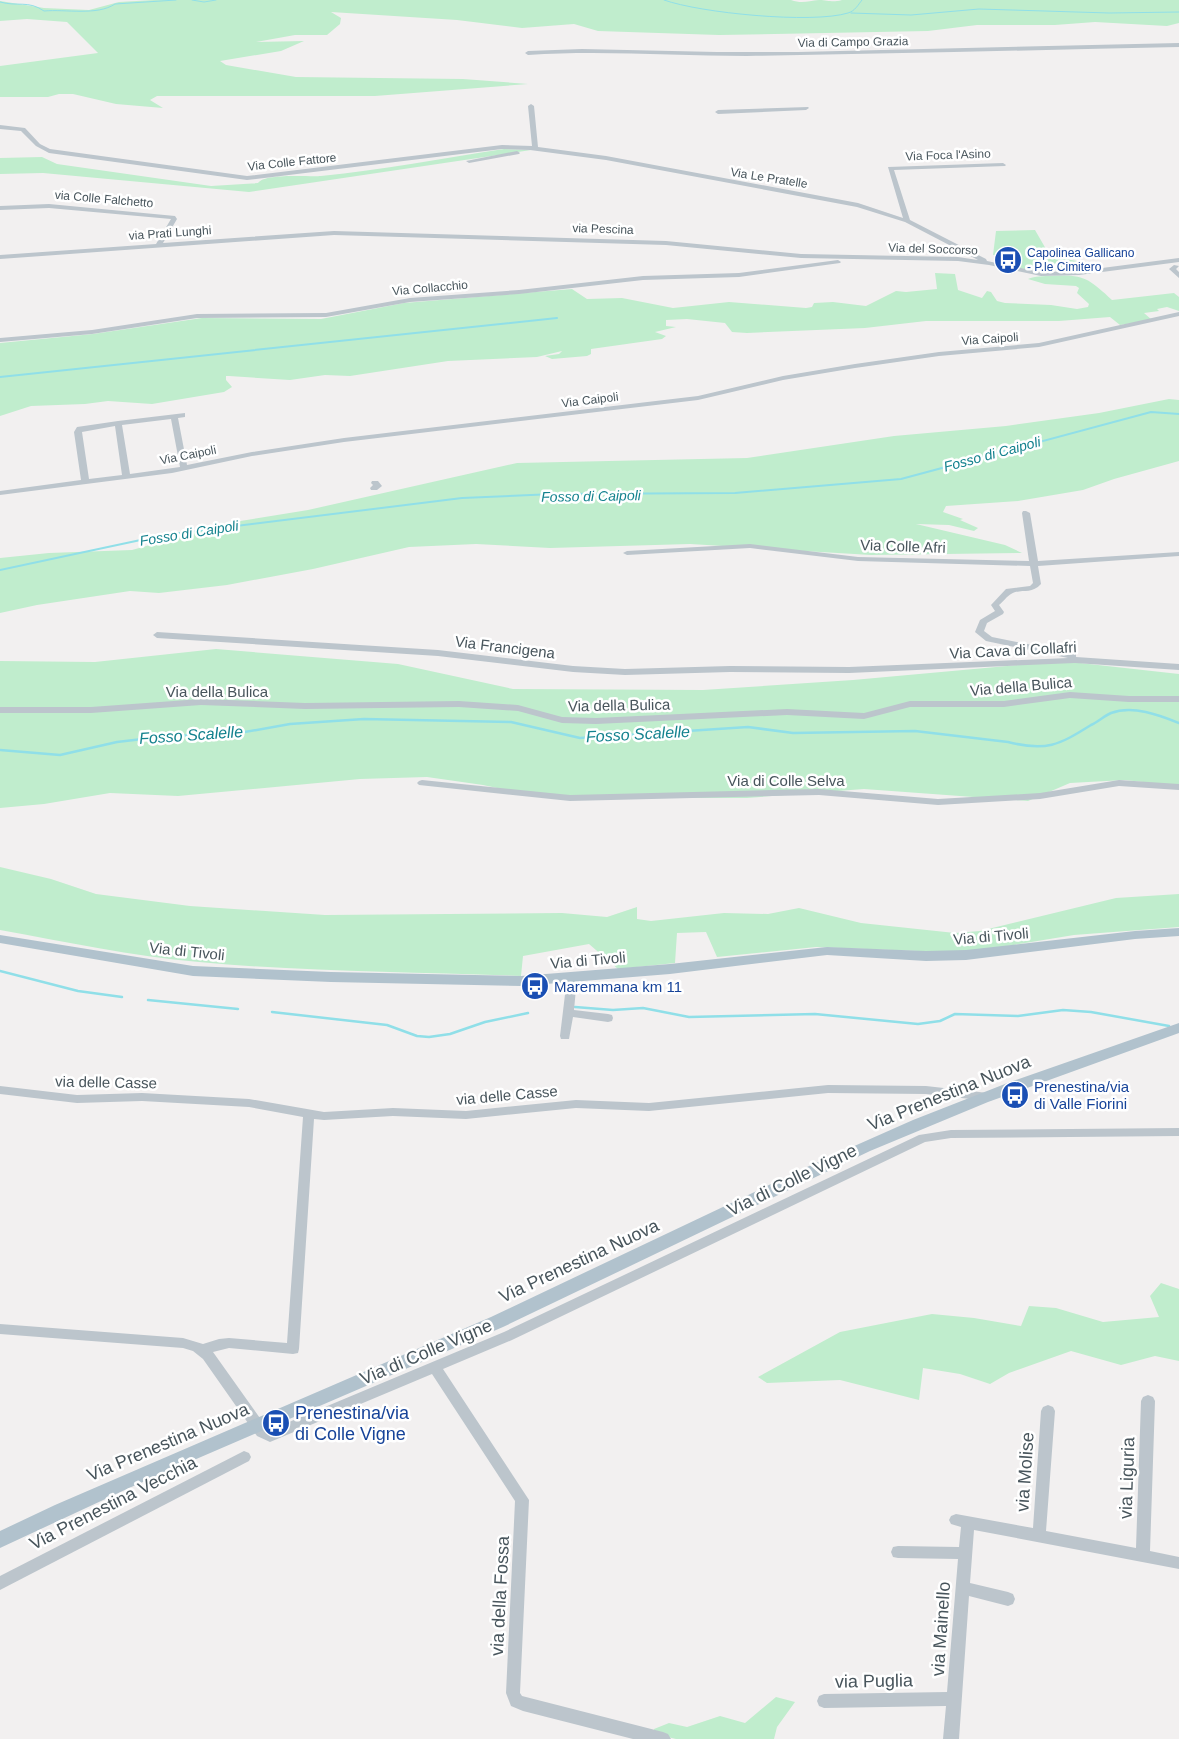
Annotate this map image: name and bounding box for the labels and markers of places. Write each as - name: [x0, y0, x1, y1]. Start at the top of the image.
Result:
- bus stop icon: Capolinea Gallicano - P.le Cimitero: [993, 245, 1023, 275]
- place label: Capolinea Gallicano - P.le Cimitero: [1027, 246, 1135, 274]
- bus stop icon: Maremmana km 11: [520, 971, 550, 1001]
- place label: Maremmana km 11: [554, 978, 682, 995]
- place label: Prenestina/via di Valle Fiorini: [1034, 1078, 1130, 1112]
- bus stop icon: Prenestina/via di Valle Fiorini: [1000, 1080, 1030, 1110]
- place label: Prenestina/via di Colle Vigne: [295, 1403, 410, 1444]
- bus stop icon: Prenestina/via di Colle Vigne: [261, 1408, 291, 1438]

